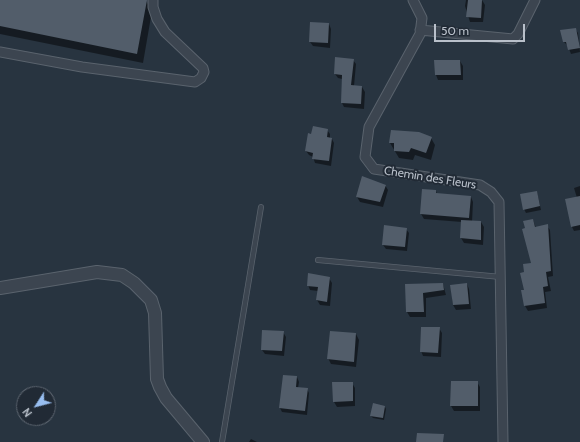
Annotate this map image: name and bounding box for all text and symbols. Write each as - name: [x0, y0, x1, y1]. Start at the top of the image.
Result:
- scale bar: [436, 16, 527, 42]
- text: 50 m: [441, 23, 469, 38]
- street label: Chemin des Fleurs: [383, 164, 477, 192]
- north arrow: [16, 386, 56, 426]
- text: N: [19, 405, 35, 420]

